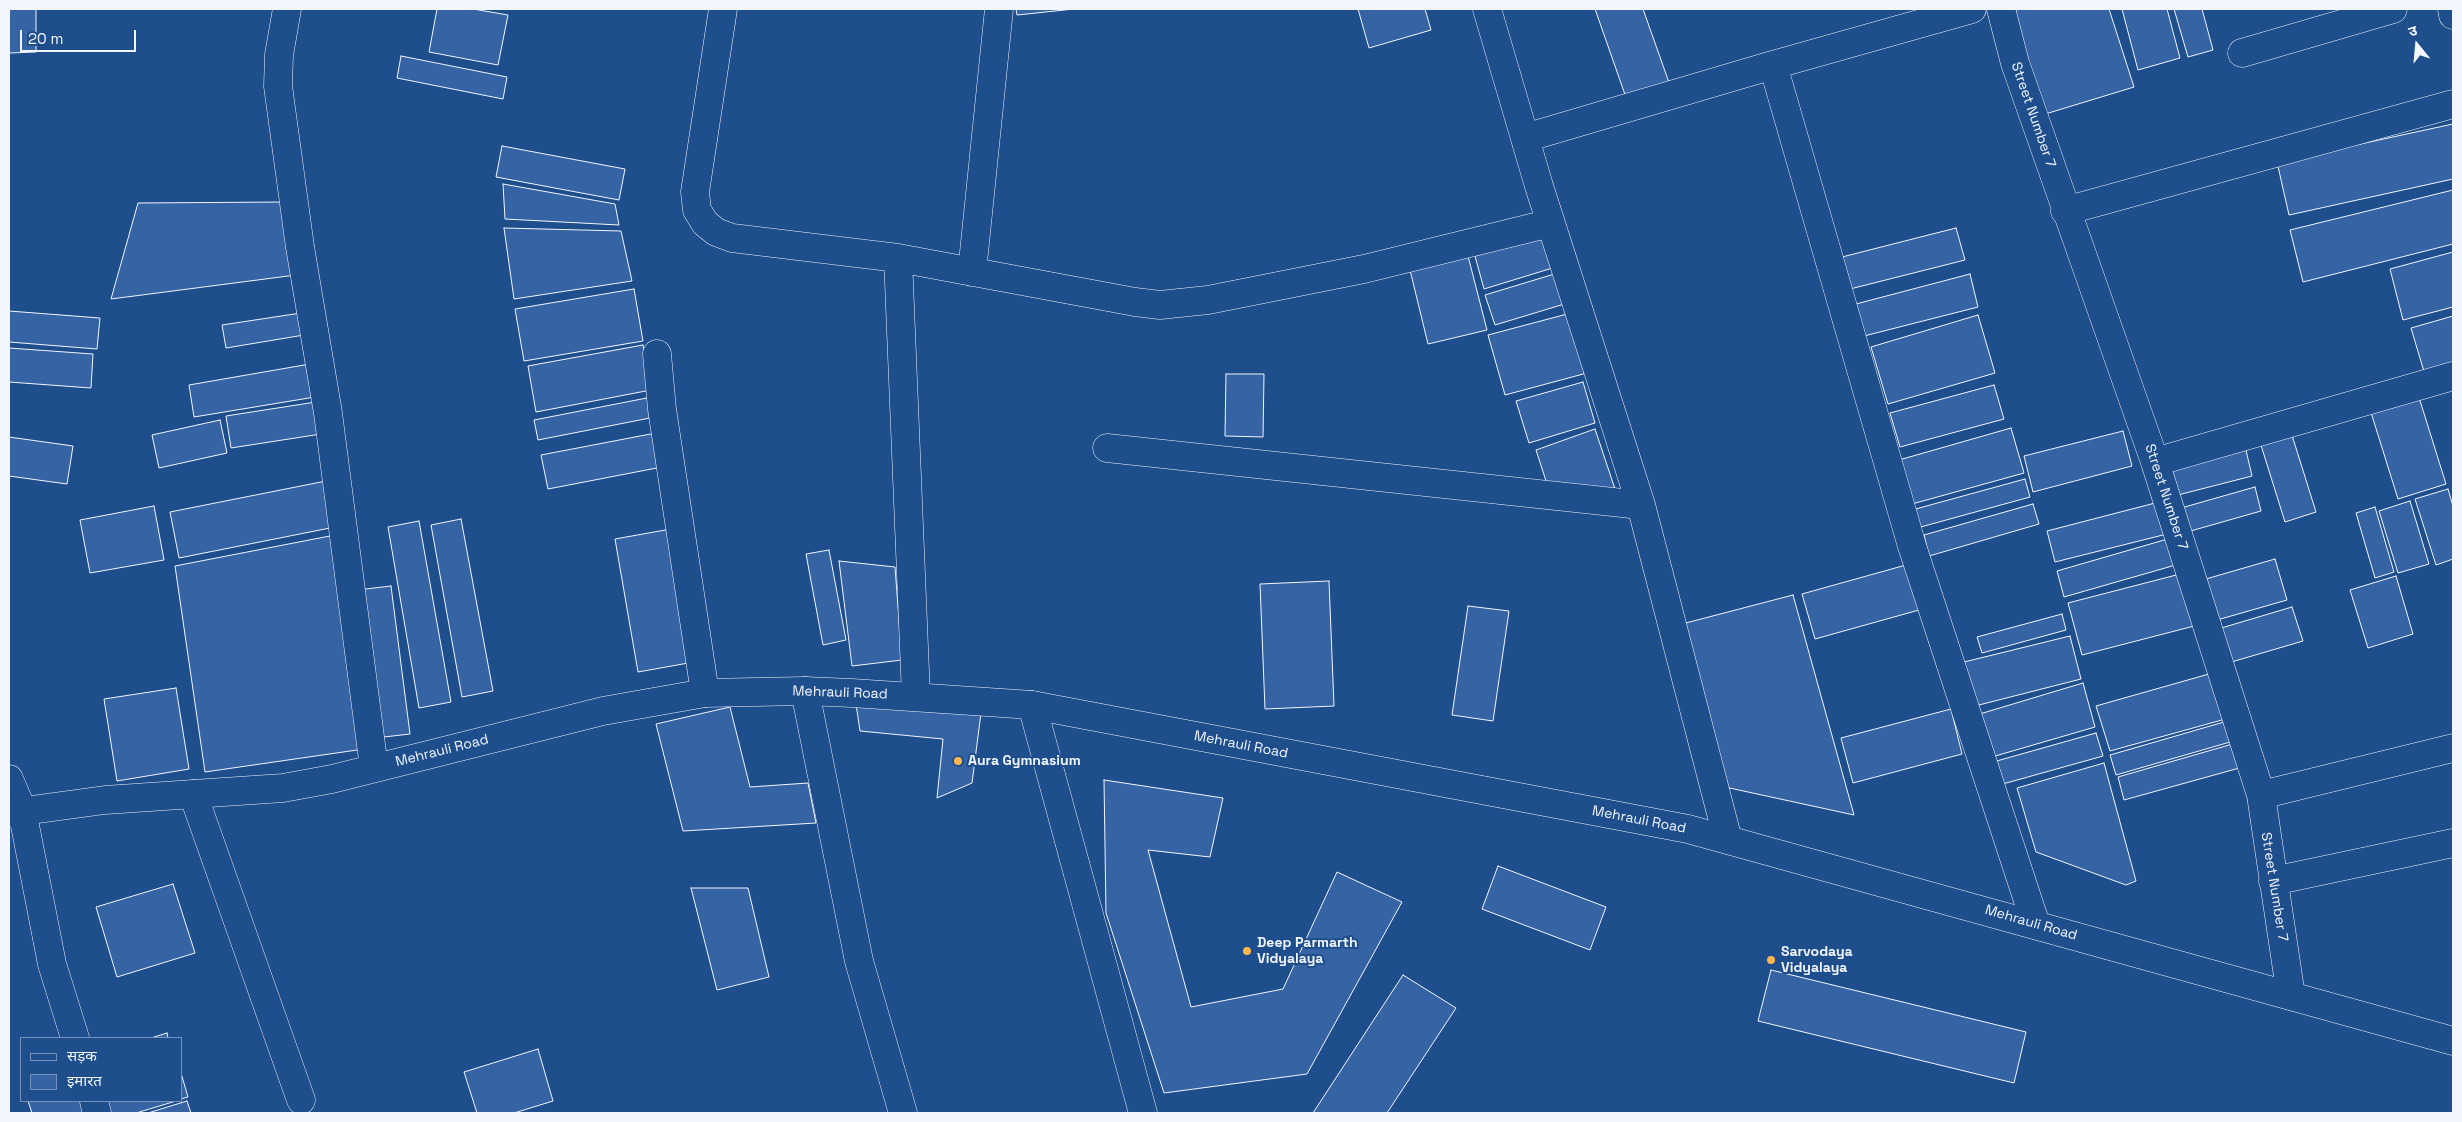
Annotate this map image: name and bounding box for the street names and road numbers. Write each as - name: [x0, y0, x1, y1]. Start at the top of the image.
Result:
- street label: Street Number 7: [2007, 60, 2059, 170]
- street label: Street Number 7: [2141, 442, 2191, 552]
- street label: Mehrauli Road: [792, 683, 888, 703]
- street label: Mehrauli Road: [1193, 728, 1289, 762]
- street label: Mehrauli Road: [394, 731, 490, 771]
- street label: Mehrauli Road: [1591, 803, 1687, 837]
- street label: Street Number 7: [2257, 831, 2291, 943]
- street label: Mehrauli Road: [1983, 902, 2079, 944]

